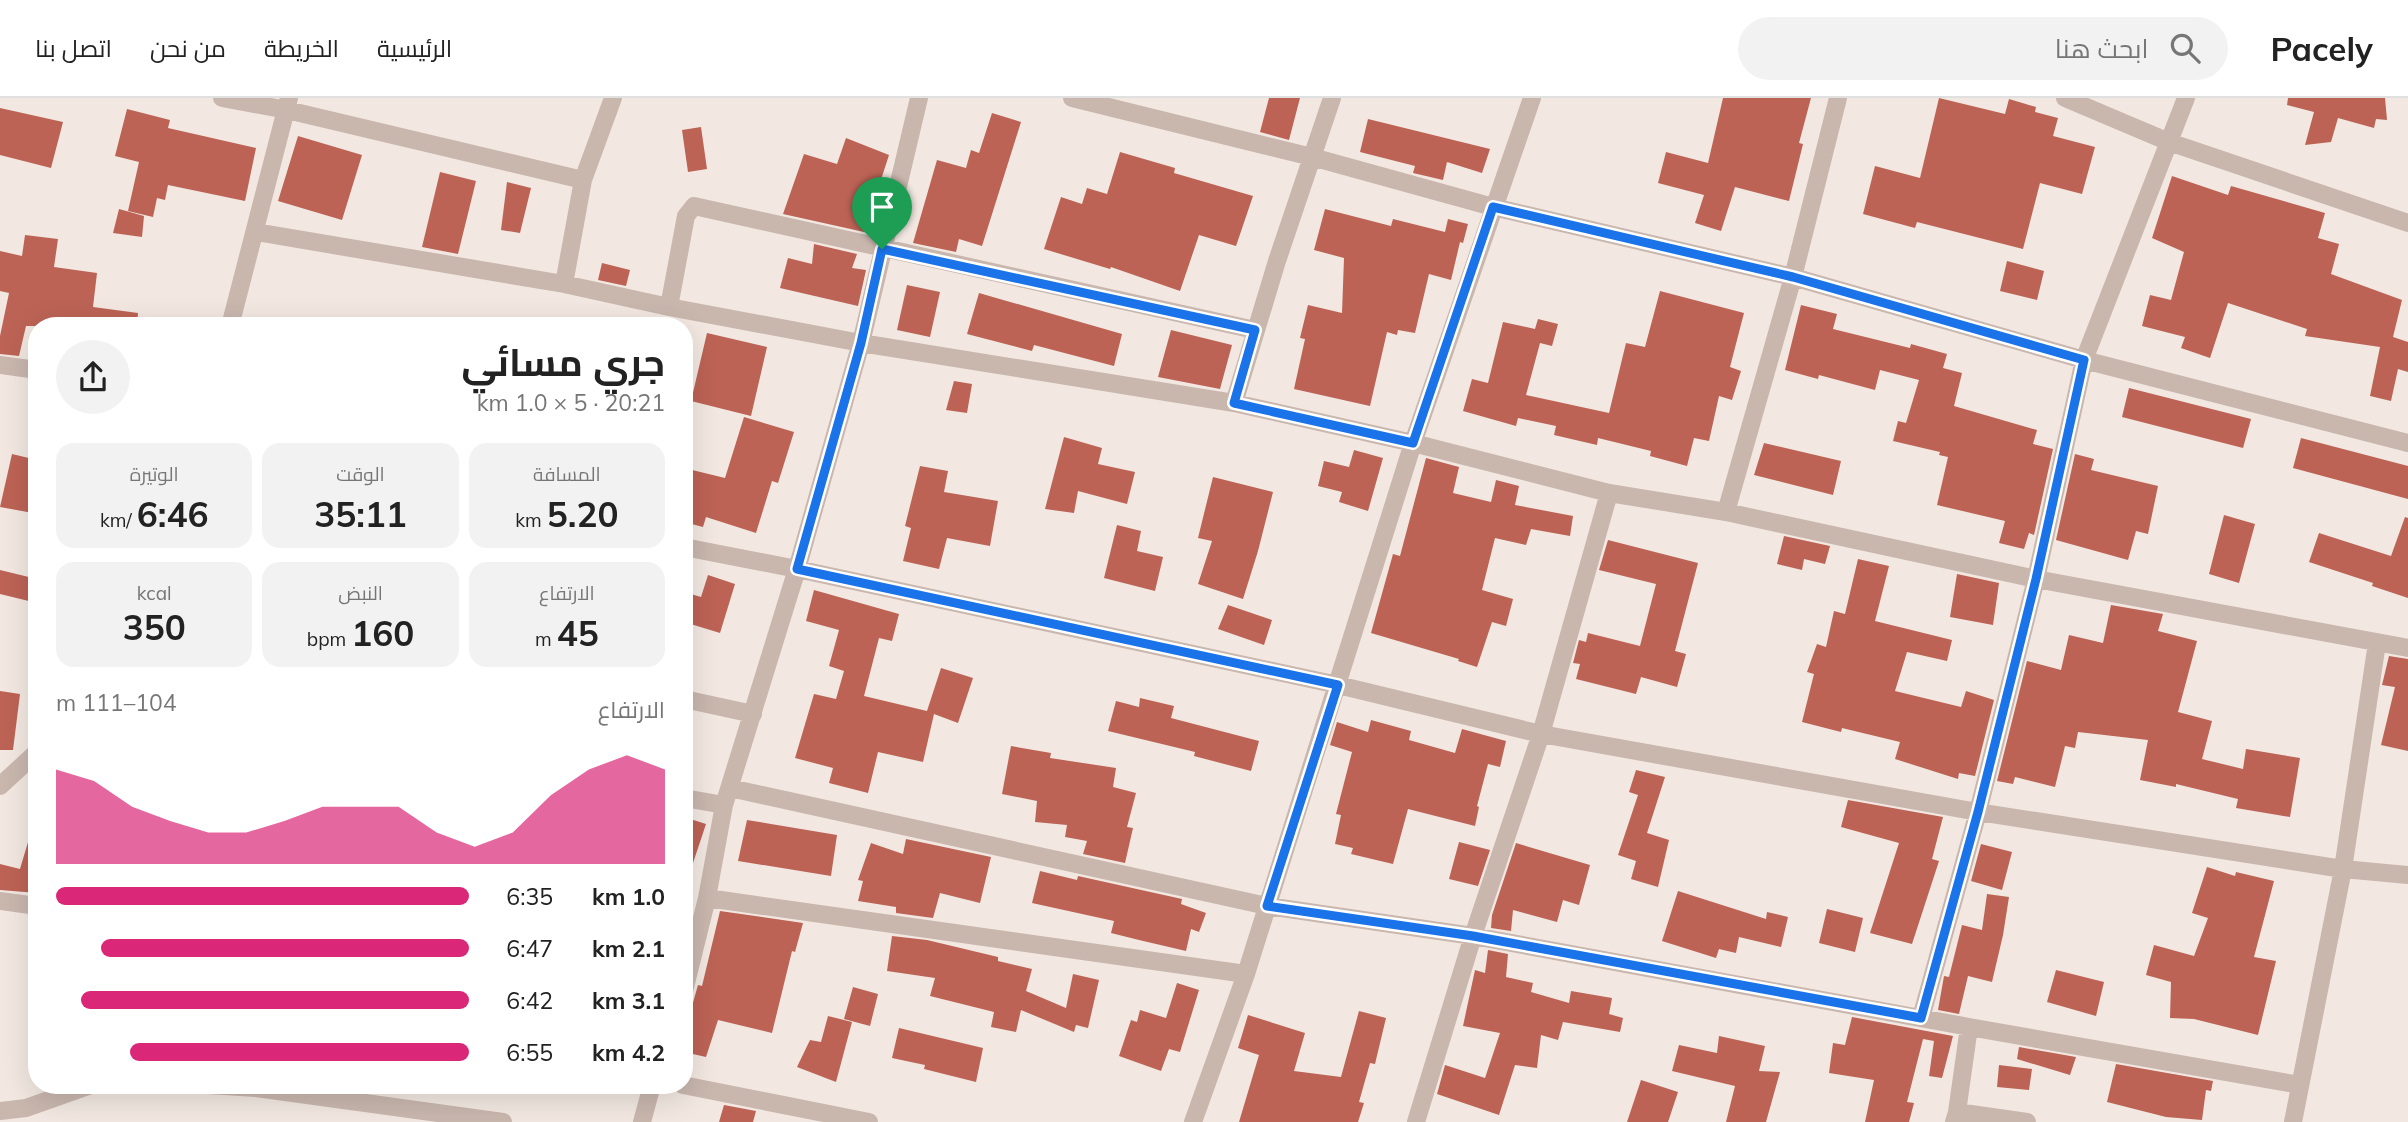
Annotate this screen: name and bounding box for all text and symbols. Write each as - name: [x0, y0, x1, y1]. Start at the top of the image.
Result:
- search box: [1738, 17, 2228, 80]
- text: Pacely: [2270, 28, 2373, 69]
- icon: search: [2166, 29, 2204, 67]
- text: ابحث هنا: [2055, 32, 2148, 65]
- text: اتصل بنا: [35, 33, 112, 63]
- text: من نحن: [150, 33, 226, 63]
- text: الخريطة: [264, 33, 339, 63]
- text: الرئيسية: [377, 33, 452, 63]
- pin: [852, 177, 912, 249]
- icon: arrive: [863, 188, 901, 226]
- text: جري مسائي: [462, 338, 665, 386]
- button: share: [56, 340, 130, 414]
- text: 20:21 · 5 × 1.0 km: [477, 388, 665, 417]
- text: الوتيرة: [130, 462, 179, 486]
- text: الوقت: [336, 462, 385, 486]
- text: المسافة: [533, 462, 601, 486]
- text: 6:46: [137, 492, 208, 536]
- text: 35:11: [314, 492, 407, 536]
- text: 5.20: [547, 492, 618, 536]
- text: /km: [100, 508, 137, 532]
- text: km: [515, 508, 547, 532]
- text: kcal: [137, 581, 172, 605]
- text: النبض: [338, 581, 383, 605]
- text: الارتفاع: [539, 581, 595, 605]
- text: 350: [123, 605, 186, 649]
- text: 160: [351, 611, 414, 655]
- text: 45: [557, 611, 599, 655]
- text: bpm: [307, 627, 351, 651]
- text: m: [535, 627, 557, 651]
- text: 104–111 m: [56, 688, 177, 717]
- text: الارتفاع: [598, 695, 665, 724]
- text: 6:35: [506, 882, 553, 911]
- text: 1.0 km: [592, 882, 665, 911]
- text: 6:47: [506, 934, 553, 963]
- text: 2.1 km: [592, 934, 665, 963]
- text: 6:42: [506, 986, 553, 1015]
- text: 3.1 km: [592, 986, 665, 1015]
- text: 6:55: [506, 1038, 553, 1067]
- text: 4.2 km: [592, 1038, 665, 1067]

